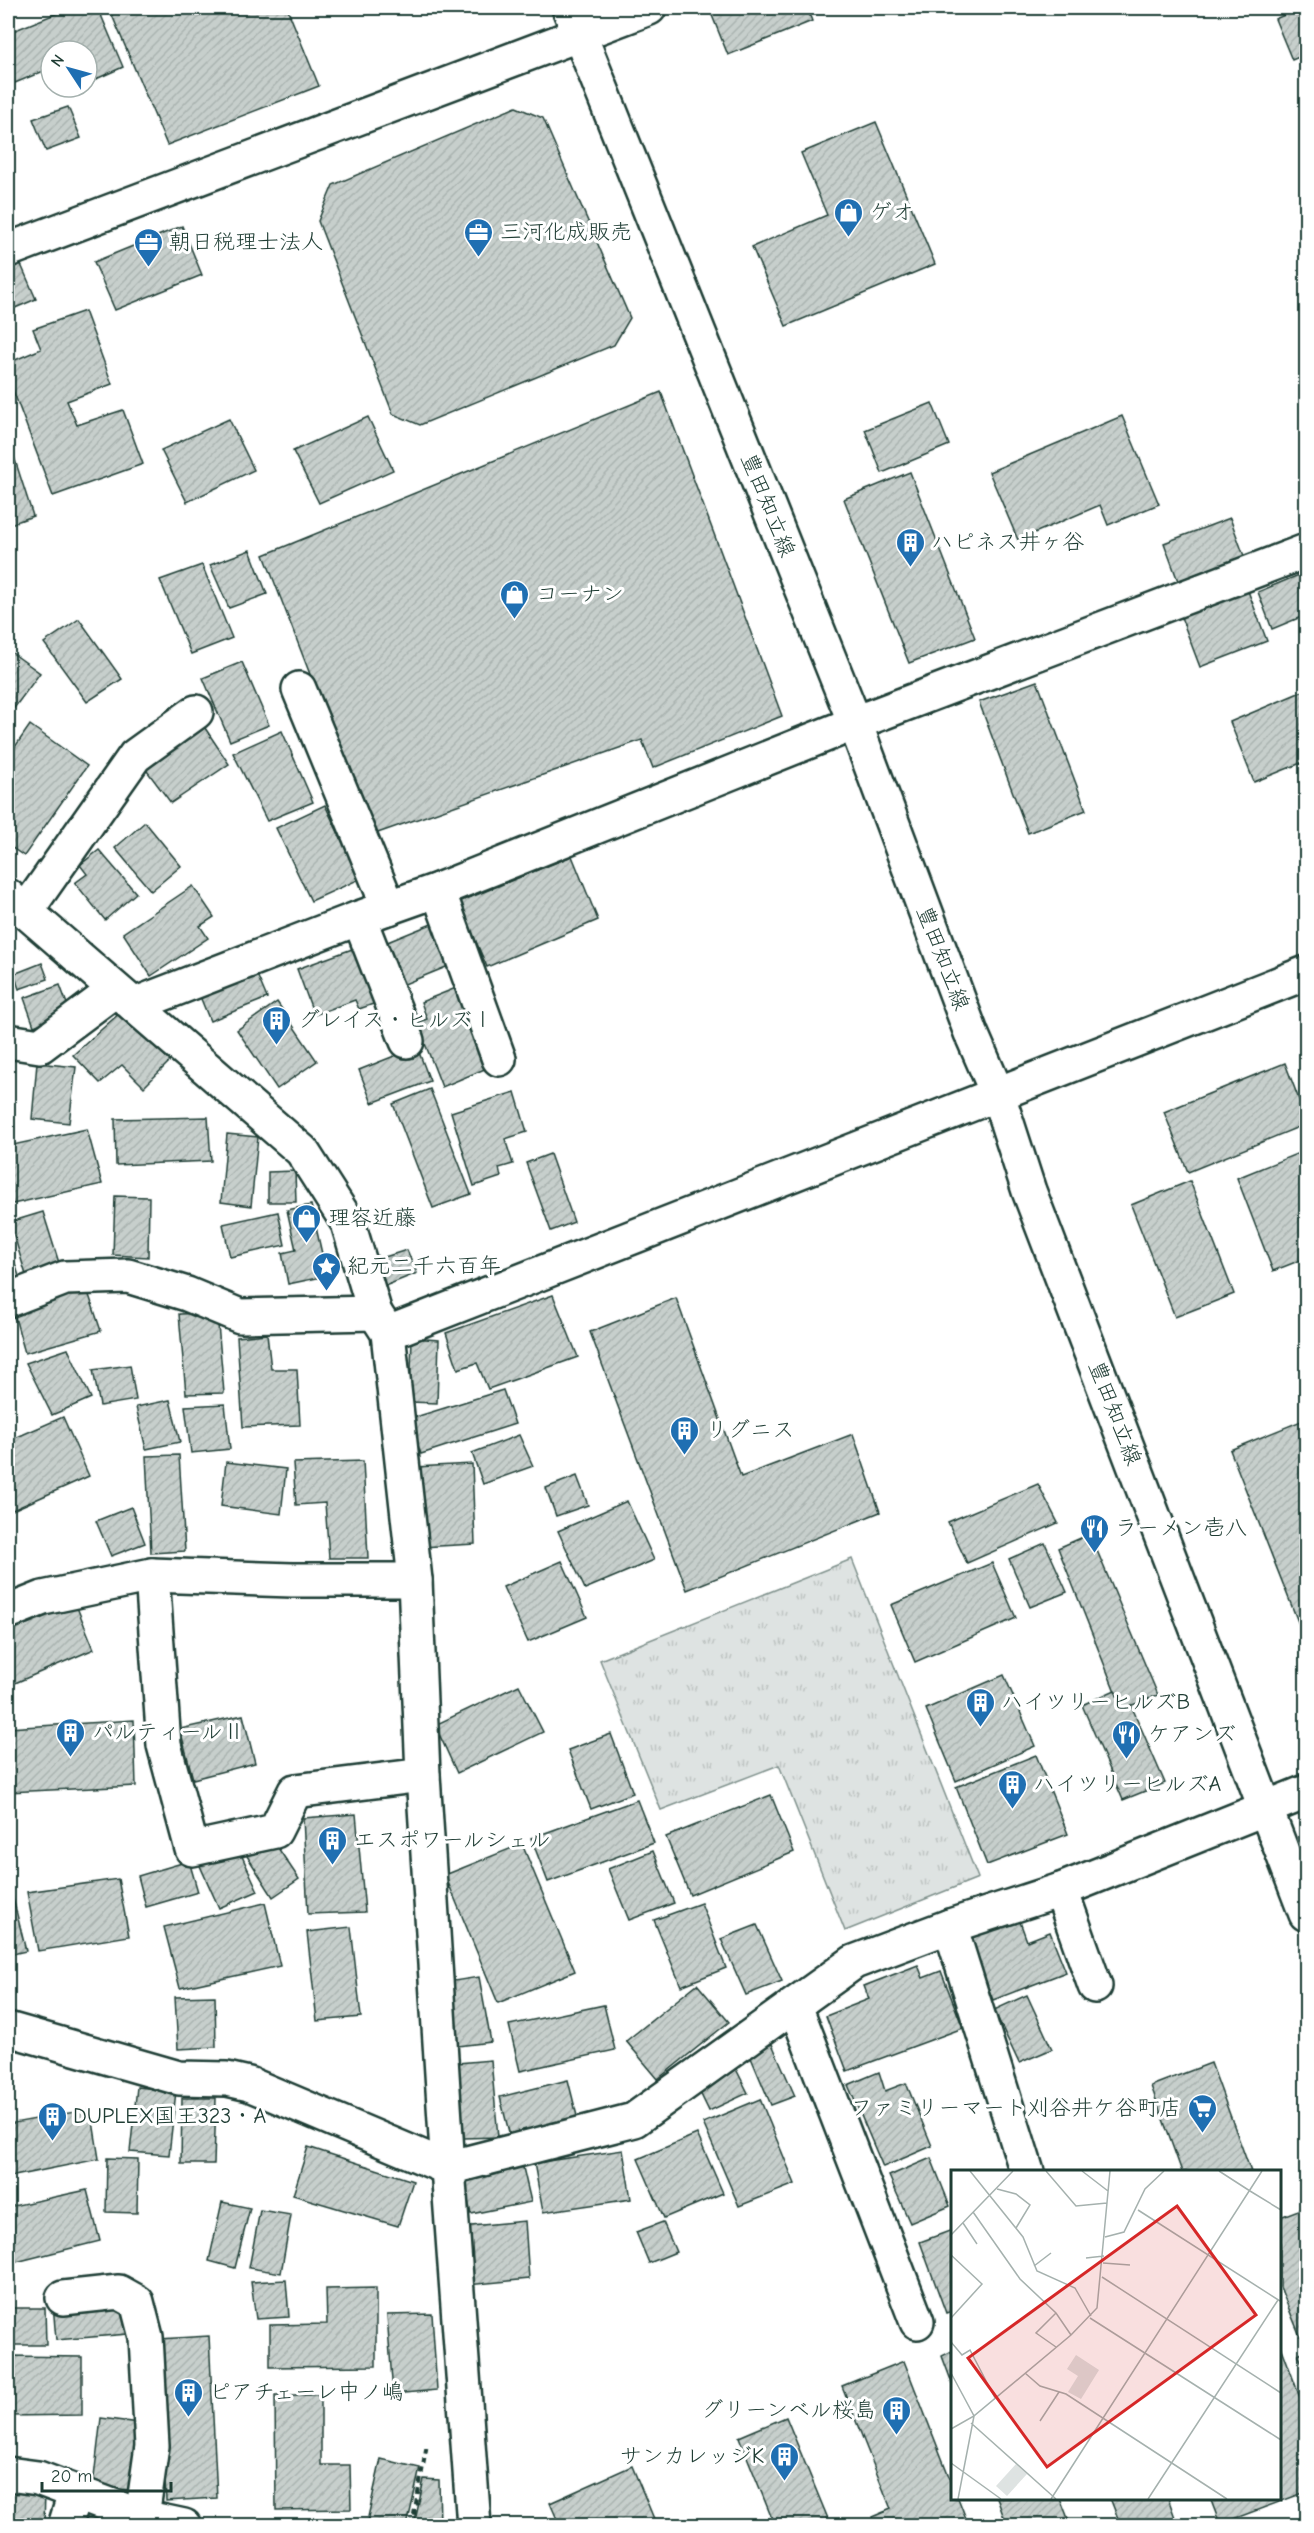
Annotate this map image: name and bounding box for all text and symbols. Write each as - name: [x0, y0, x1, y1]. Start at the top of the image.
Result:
- north arrow: [39, 39, 99, 99]
- text: N: [47, 51, 68, 70]
- shop icon: ゲオ: [833, 196, 865, 238]
- place label: ゲオ: [870, 199, 914, 225]
- office icon: 三河化成販売: [463, 216, 495, 258]
- place label: 三河化成販売: [500, 219, 632, 245]
- office icon: 朝日税理士法人: [132, 226, 164, 268]
- place label: 朝日税理士法人: [169, 229, 323, 255]
- street label: 豊田知立線: [735, 449, 801, 561]
- building icon: ハピネス井ヶ谷: [894, 526, 926, 568]
- place label: ハピネス井ヶ谷: [931, 529, 1085, 555]
- shop icon: コーナン: [499, 578, 531, 620]
- place label: コーナン: [536, 581, 624, 607]
- street label: 豊田知立線: [911, 902, 975, 1014]
- building icon: グレイス・ヒルズⅠ: [261, 1004, 293, 1046]
- place label: グレイス・ヒルズⅠ: [298, 1007, 494, 1033]
- shop icon: 理容近藤: [291, 1202, 323, 1244]
- place label: 理容近藤: [328, 1205, 416, 1231]
- place icon: 紀元二千六百年: [310, 1250, 342, 1292]
- place label: 紀元二千六百年: [347, 1253, 501, 1279]
- street label: 豊田知立線: [1083, 1357, 1147, 1469]
- building icon: リグニス: [669, 1414, 701, 1456]
- place label: リグニス: [706, 1417, 794, 1443]
- restaurant icon: ラーメン壱八: [1078, 1512, 1110, 1554]
- place label: ラーメン壱八: [1115, 1515, 1247, 1541]
- building icon: ハイツリーヒルズB: [964, 1686, 996, 1728]
- place label: ハイツリーヒルズB: [1001, 1689, 1190, 1715]
- building icon: パルティールⅡ: [55, 1716, 87, 1758]
- restaurant icon: ケアンズ: [1111, 1718, 1143, 1760]
- place label: パルティールⅡ: [92, 1719, 245, 1745]
- place label: ケアンズ: [1148, 1721, 1236, 1747]
- building icon: ハイツリーヒルズA: [996, 1768, 1028, 1810]
- place label: ハイツリーヒルズA: [1033, 1771, 1222, 1797]
- building icon: エスポワールシェル: [317, 1824, 349, 1866]
- place label: エスポワールシェル: [354, 1827, 551, 1853]
- supermarket icon: ファミリーマート刈谷井ケ谷町店: [1186, 2092, 1218, 2134]
- place label: ファミリーマート刈谷井ケ谷町店: [851, 2095, 1181, 2121]
- building icon: DUPLEX国王323・A: [36, 2100, 68, 2142]
- place label: DUPLEX国王323・A: [73, 2103, 266, 2129]
- inset map: [951, 2170, 1281, 2500]
- building icon: ピアチェーレ中ノ嶋: [172, 2376, 204, 2418]
- place label: ピアチェーレ中ノ嶋: [209, 2379, 404, 2405]
- building icon: グリーンベル桜島: [881, 2394, 913, 2436]
- place label: グリーンベル桜島: [701, 2397, 876, 2423]
- building icon: サンカレッジK: [769, 2440, 801, 2482]
- place label: サンカレッジK: [620, 2443, 764, 2469]
- scale bar: [42, 2455, 171, 2493]
- text: 20 m: [51, 2466, 92, 2487]

